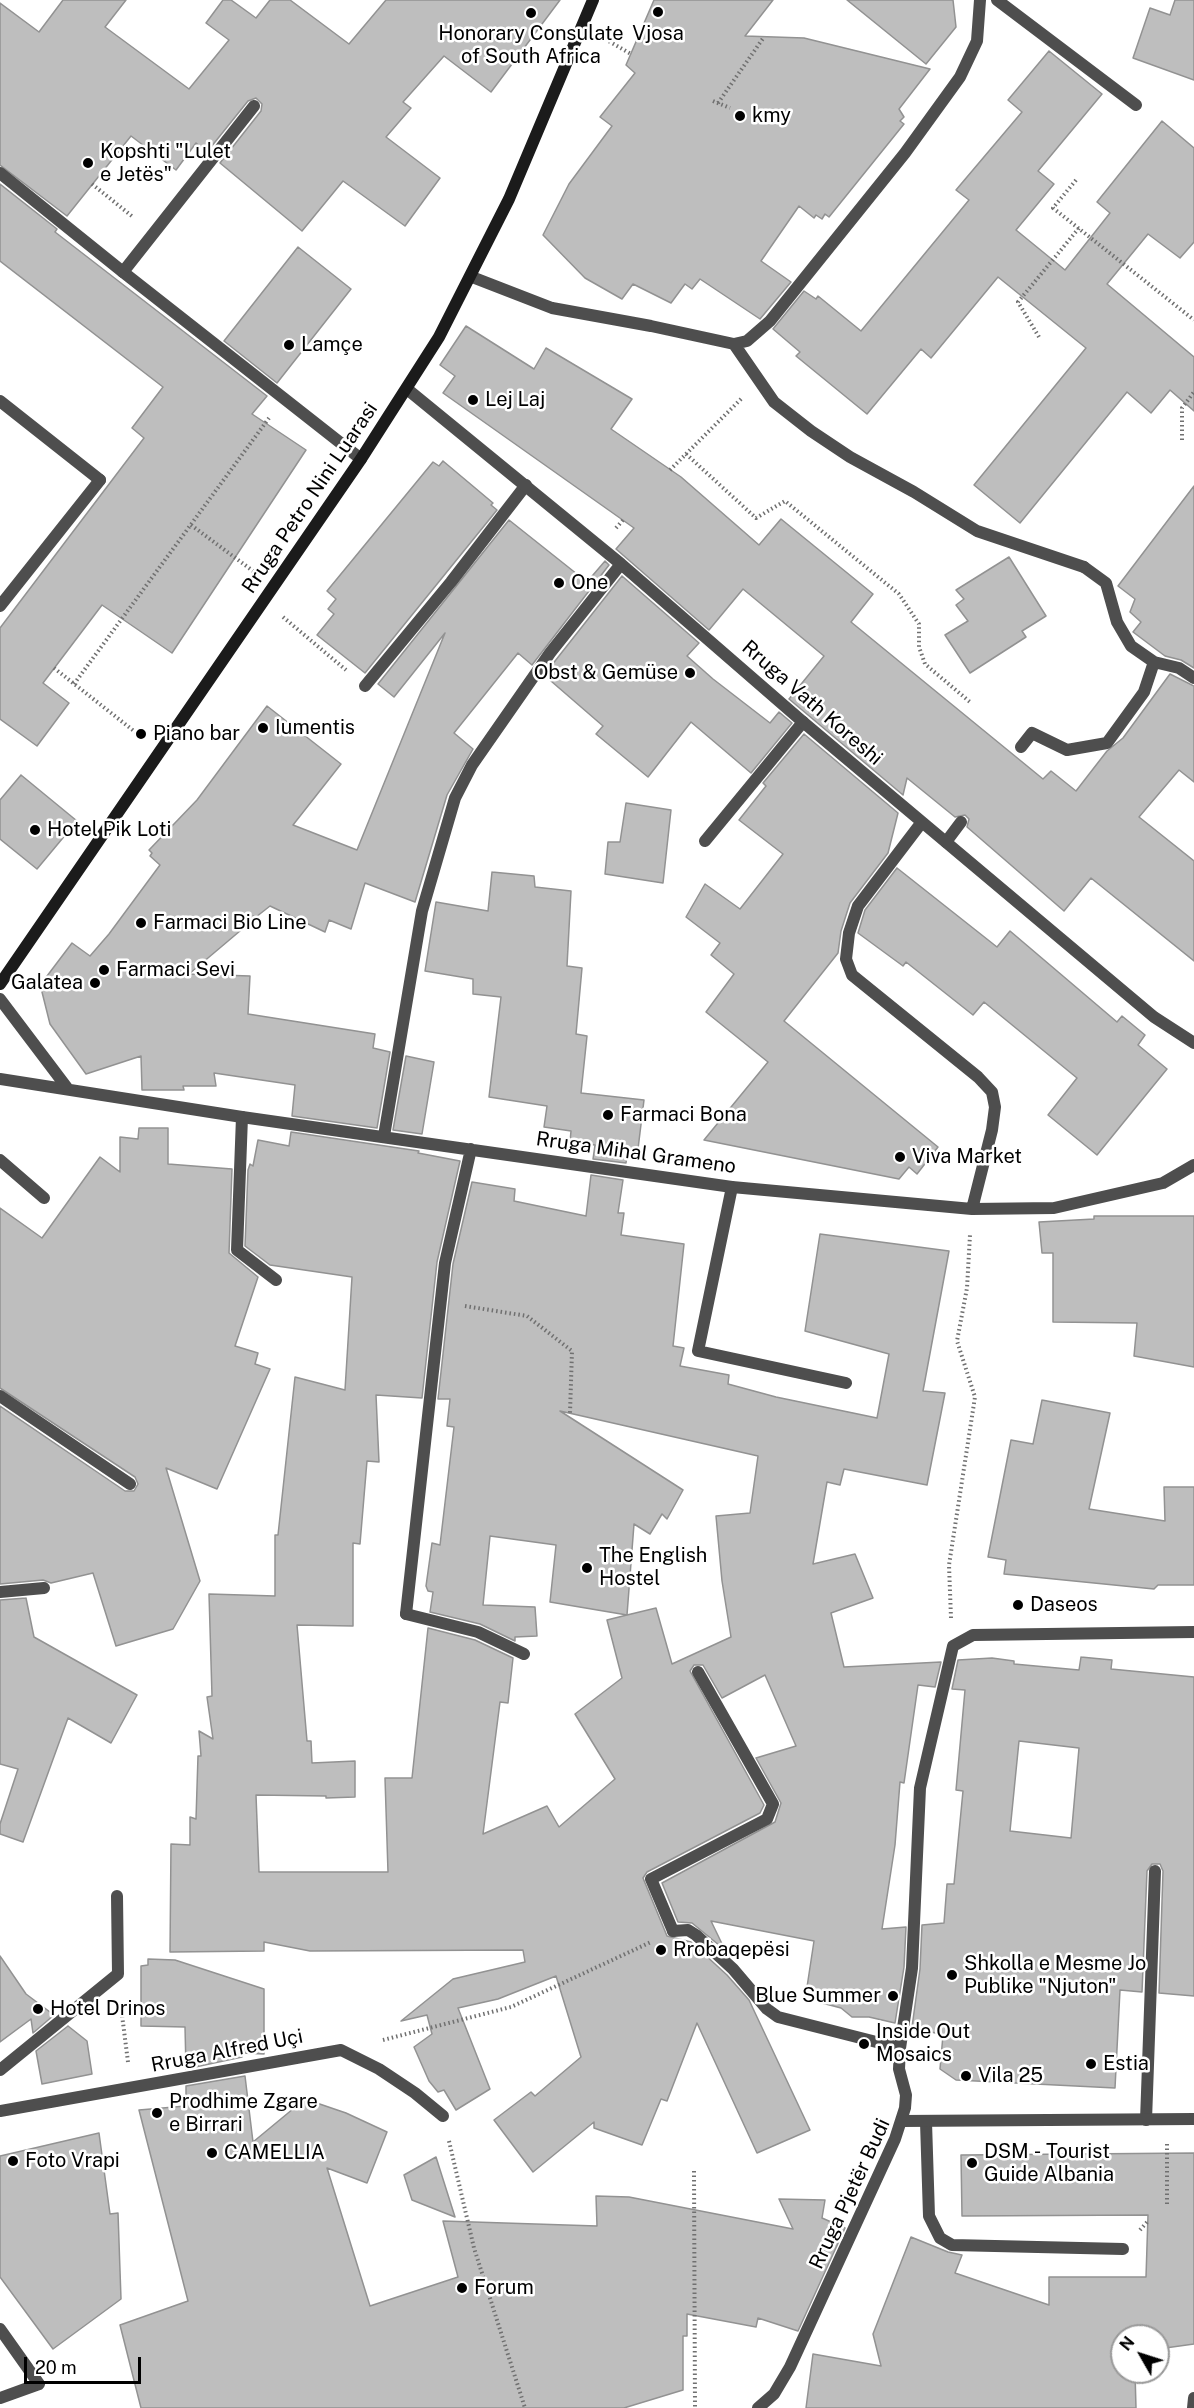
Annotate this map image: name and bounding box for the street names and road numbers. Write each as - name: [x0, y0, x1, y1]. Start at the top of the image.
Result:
- street label: Rruga Petro Nini Luarasi: [237, 398, 383, 598]
- street label: Rruga Vath Koreshi: [737, 636, 887, 770]
- street label: Rruga Mihal Grameno: [534, 1127, 738, 1179]
- street label: Rruga Alfred Uçi: [149, 2025, 305, 2077]
- street label: Rruga Pjetër Budi: [805, 2115, 895, 2273]

